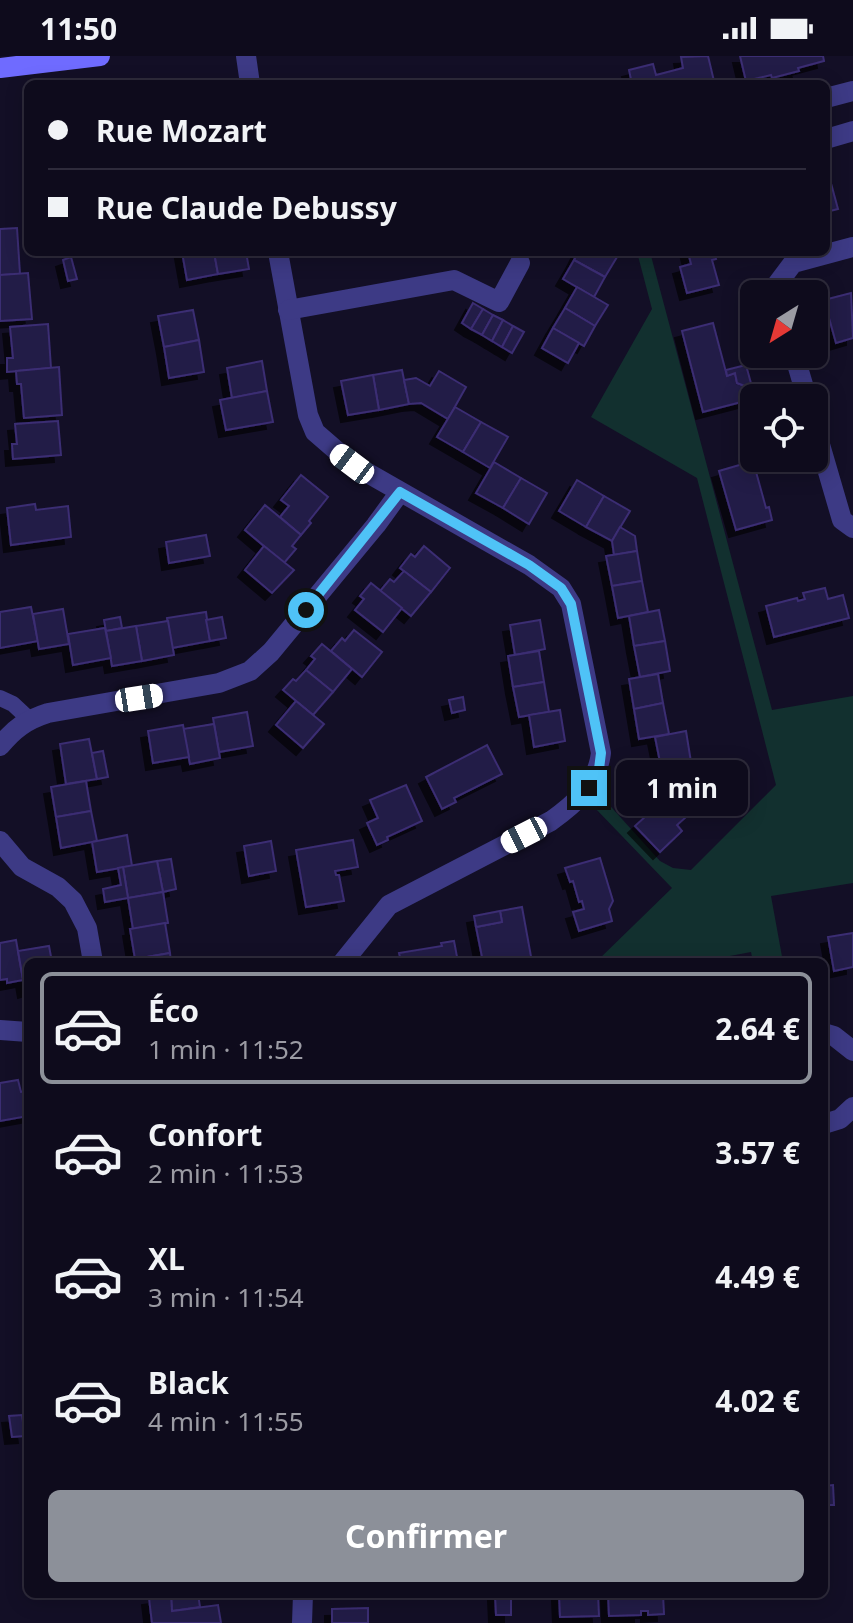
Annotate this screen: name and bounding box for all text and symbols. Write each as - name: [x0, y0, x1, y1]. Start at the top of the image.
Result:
- text: 11:50: [40, 8, 117, 49]
- text: Rue Mozart: [96, 110, 267, 151]
- text: Rue Claude Debussy: [96, 187, 397, 228]
- north arrow: [740, 280, 828, 368]
- map controls: [740, 280, 828, 472]
- button: locate: [740, 384, 828, 472]
- car: [326, 440, 378, 488]
- route start: [288, 592, 324, 628]
- car: [113, 682, 165, 714]
- callout: 1 min: [617, 760, 749, 816]
- route end: [571, 770, 607, 806]
- text: 1 min: [646, 770, 718, 806]
- car: [497, 813, 551, 857]
- text: Éco: [148, 990, 199, 1031]
- icon: car: [52, 992, 124, 1064]
- text: 2.64 €: [715, 1008, 800, 1049]
- text: 1 min · 11:52: [148, 1031, 304, 1067]
- text: Confort: [148, 1114, 262, 1155]
- icon: car: [52, 1116, 124, 1188]
- text: 3.57 €: [715, 1132, 800, 1173]
- text: 2 min · 11:53: [148, 1155, 304, 1191]
- text: XL: [148, 1238, 185, 1279]
- icon: car: [52, 1240, 124, 1312]
- text: 4.49 €: [715, 1256, 800, 1297]
- text: 3 min · 11:54: [148, 1279, 304, 1315]
- text: Black: [148, 1362, 229, 1403]
- icon: car: [52, 1364, 124, 1436]
- text: 4.02 €: [715, 1380, 800, 1421]
- text: 4 min · 11:55: [148, 1403, 304, 1439]
- button: Confirmer: [48, 1490, 804, 1582]

